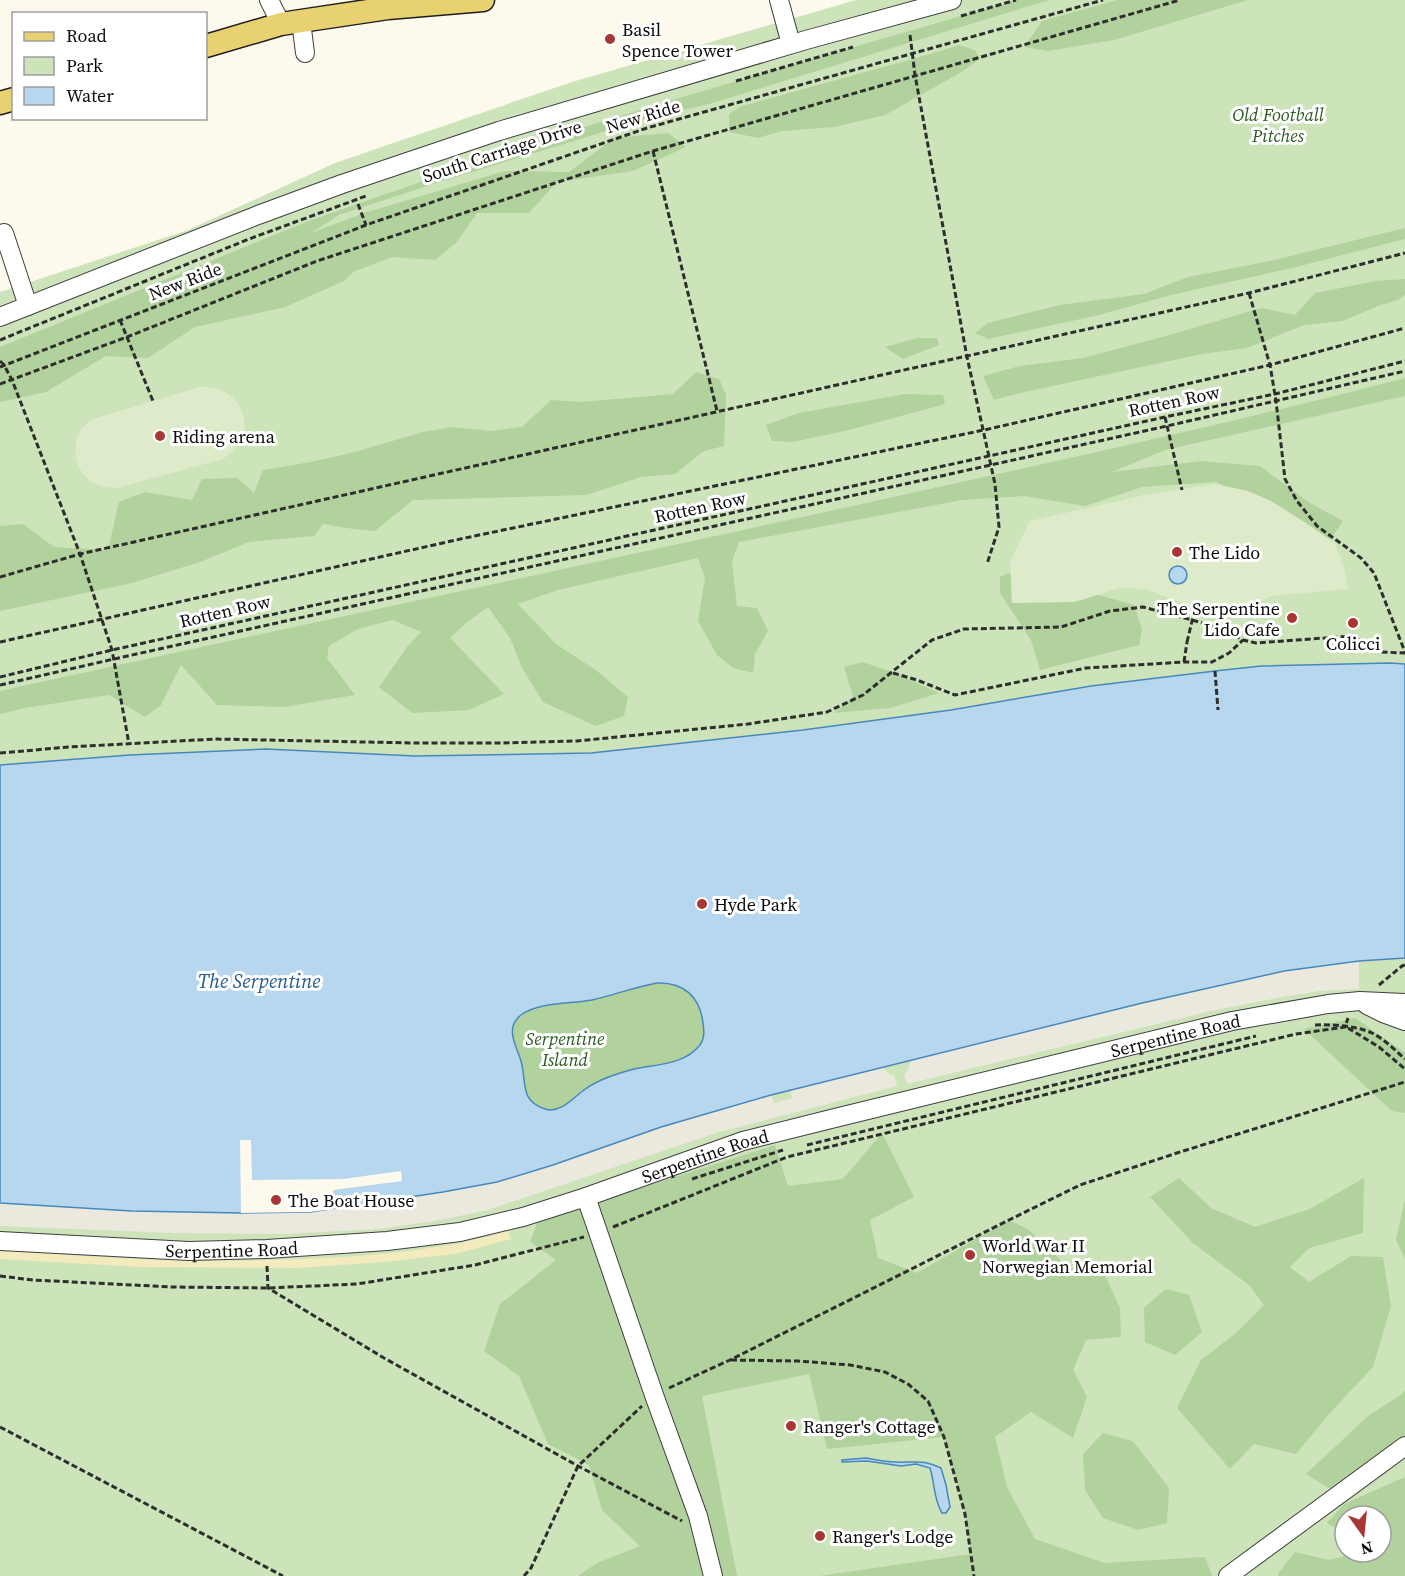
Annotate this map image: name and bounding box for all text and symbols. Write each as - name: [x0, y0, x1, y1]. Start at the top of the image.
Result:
- legend: [12, 12, 207, 120]
- place label: Basil Spence Tower: [622, 17, 733, 63]
- text: Road: [66, 23, 107, 48]
- marker: Basil Spence Tower: [603, 32, 617, 46]
- text: Park: [66, 53, 103, 78]
- text: Water: [66, 83, 114, 108]
- street label: New Ride: [603, 93, 683, 139]
- park label: Old Football Pitches: [1232, 102, 1324, 148]
- street label: South Carriage Drive: [419, 113, 585, 189]
- street label: New Ride: [145, 256, 225, 306]
- street label: Rotten Row: [1126, 379, 1222, 423]
- place label: Riding arena: [172, 424, 276, 449]
- marker: Riding arena: [153, 429, 167, 443]
- street label: Rotten Row: [652, 485, 748, 529]
- place label: The Lido: [1189, 540, 1260, 565]
- marker: The Lido: [1170, 545, 1184, 559]
- street label: Rotten Row: [177, 588, 273, 634]
- place label: The Serpentine Lido Cafe: [1157, 596, 1280, 642]
- marker: The Serpentine Lido Cafe: [1285, 611, 1299, 625]
- marker: Colicci: [1346, 616, 1360, 630]
- place label: Colicci: [1326, 631, 1380, 656]
- place label: Hyde Park: [714, 892, 797, 917]
- marker: Hyde Park: [695, 897, 709, 911]
- water label: The Serpentine: [198, 967, 320, 995]
- street label: Serpentine Road: [1108, 1007, 1242, 1063]
- park label: Serpentine Island: [526, 1026, 605, 1072]
- street label: Serpentine Road: [638, 1123, 771, 1189]
- place label: The Boat House: [288, 1188, 415, 1213]
- marker: The Boat House: [269, 1193, 283, 1207]
- place label: World War II Norwegian Memorial: [982, 1233, 1153, 1279]
- street label: Serpentine Road: [165, 1234, 299, 1264]
- marker: World War II Norwegian Memorial: [963, 1248, 977, 1262]
- place label: Ranger's Cottage: [803, 1414, 936, 1439]
- marker: Ranger's Cottage: [784, 1419, 798, 1433]
- north arrow: [1333, 1504, 1393, 1564]
- place label: Ranger's Lodge: [832, 1524, 953, 1549]
- marker: Ranger's Lodge: [813, 1529, 827, 1543]
- text: N: [1358, 1536, 1375, 1561]

